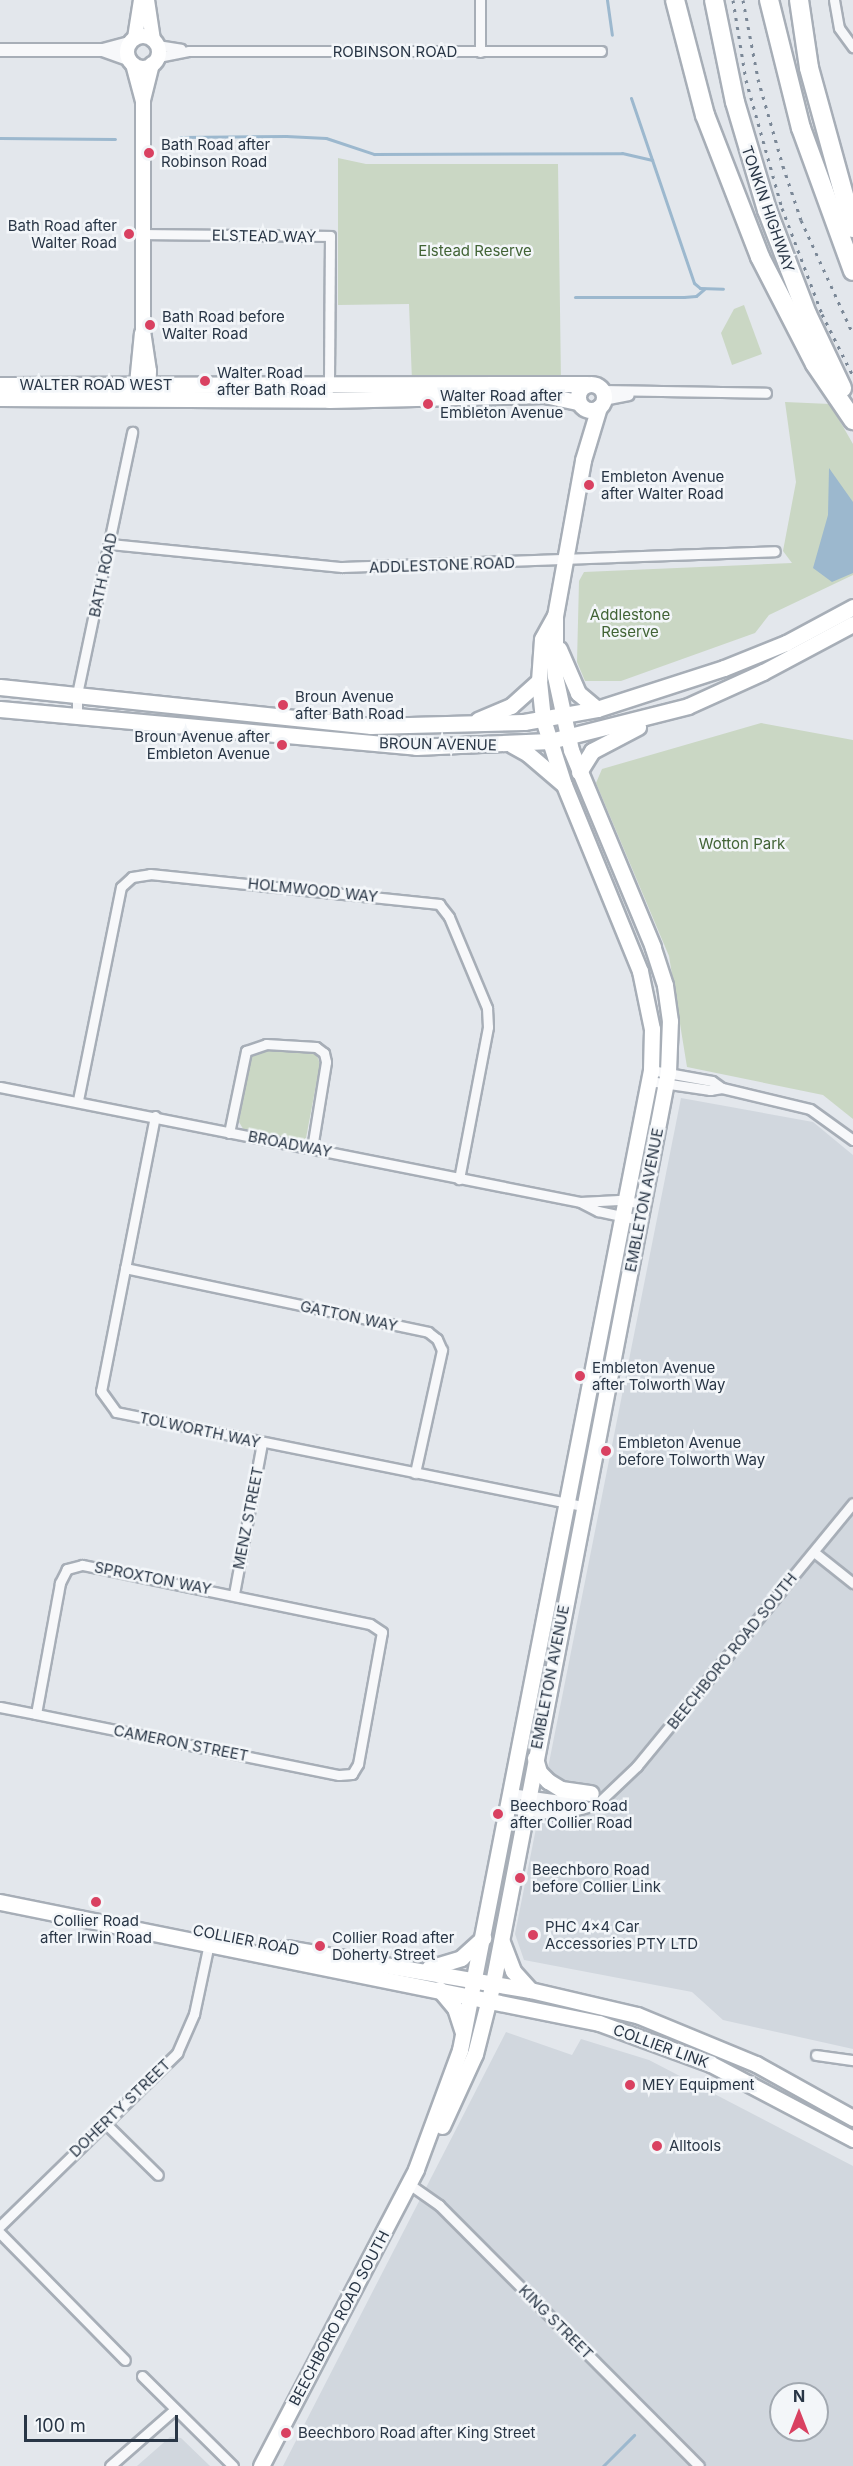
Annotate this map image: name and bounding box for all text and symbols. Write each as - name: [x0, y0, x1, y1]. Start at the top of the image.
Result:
- street label: ROBINSON ROAD: [333, 43, 457, 61]
- place label: Bath Road after Robinson Road: [161, 135, 270, 170]
- street label: TONKIN HIGHWAY: [738, 143, 798, 275]
- marker: Bath Road after Robinson Road: [142, 146, 156, 160]
- place label: Bath Road after Walter Road: [8, 216, 117, 251]
- street label: ELSTEAD WAY: [212, 226, 316, 246]
- marker: Bath Road after Walter Road: [122, 227, 136, 241]
- park label: Elstead Reserve: [418, 242, 532, 260]
- place label: Bath Road before Walter Road: [162, 307, 285, 342]
- marker: Bath Road before Walter Road: [143, 318, 157, 332]
- place label: Walter Road after Bath Road: [217, 363, 326, 398]
- marker: Walter Road after Bath Road: [198, 374, 212, 388]
- street label: WALTER ROAD WEST: [20, 376, 172, 394]
- place label: Walter Road after Embleton Avenue: [440, 386, 563, 421]
- marker: Walter Road after Embleton Avenue: [421, 397, 435, 411]
- place label: Embleton Avenue after Walter Road: [601, 467, 724, 502]
- marker: Embleton Avenue after Walter Road: [582, 478, 596, 492]
- street label: BATH ROAD: [85, 531, 121, 619]
- street label: ADDLESTONE ROAD: [369, 553, 515, 577]
- park label: Addlestone Reserve: [590, 605, 670, 640]
- place label: Broun Avenue after Bath Road: [295, 687, 404, 722]
- marker: Broun Avenue after Bath Road: [276, 698, 290, 712]
- place label: Broun Avenue after Embleton Avenue: [134, 727, 270, 762]
- street label: BROUN AVENUE: [379, 734, 497, 754]
- marker: Broun Avenue after Embleton Avenue: [275, 738, 289, 752]
- park label: Wotton Park: [699, 835, 785, 853]
- street label: HOLMWOOD WAY: [247, 874, 379, 906]
- street label: EMBLETON AVENUE: [621, 1126, 667, 1274]
- street label: BROADWAY: [247, 1127, 333, 1161]
- street label: GATTON WAY: [299, 1297, 399, 1335]
- place label: Embleton Avenue after Tolworth Way: [592, 1358, 725, 1393]
- marker: Embleton Avenue after Tolworth Way: [573, 1369, 587, 1383]
- street label: TOLWORTH WAY: [138, 1408, 262, 1452]
- place label: Embleton Avenue before Tolworth Way: [618, 1433, 765, 1468]
- marker: Embleton Avenue before Tolworth Way: [599, 1444, 613, 1458]
- street label: MENZ STREET: [229, 1465, 267, 1571]
- street label: SPROXTON WAY: [93, 1558, 213, 1598]
- street label: BEECHBORO ROAD SOUTH: [663, 1569, 801, 1733]
- street label: EMBLETON AVENUE: [527, 1603, 573, 1751]
- street label: CAMERON STREET: [112, 1721, 250, 1765]
- place label: Beechboro Road after Collier Road: [510, 1796, 632, 1831]
- marker: Beechboro Road after Collier Road: [491, 1807, 505, 1821]
- place label: Beechboro Road before Collier Link: [532, 1860, 661, 1895]
- marker: Beechboro Road before Collier Link: [513, 1871, 527, 1885]
- marker: Collier Road after Irwin Road: [89, 1895, 103, 1909]
- place label: Collier Road after Irwin Road: [40, 1911, 152, 1946]
- place label: PHC 4x4 Car Accessories PTY LTD: [545, 1917, 698, 1952]
- street label: COLLIER ROAD: [191, 1921, 301, 1959]
- place label: Collier Road after Doherty Street: [332, 1928, 454, 1963]
- marker: PHC 4x4 Car Accessories PTY LTD: [526, 1928, 540, 1942]
- marker: Collier Road after Doherty Street: [313, 1939, 327, 1953]
- street label: COLLIER LINK: [611, 2020, 711, 2072]
- street label: DOHERTY STREET: [66, 2055, 174, 2161]
- place label: MEY Equipment: [642, 2076, 755, 2094]
- marker: MEY Equipment: [623, 2078, 637, 2092]
- place label: Alltools: [669, 2137, 721, 2155]
- marker: Alltools: [650, 2139, 664, 2153]
- street label: BEECHBORO ROAD SOUTH: [285, 2227, 393, 2409]
- street label: KING STREET: [515, 2281, 597, 2363]
- north arrow: [769, 2382, 829, 2442]
- text: N: [793, 2386, 805, 2406]
- scale bar: [27, 2403, 182, 2441]
- text: 100 m: [35, 2415, 86, 2436]
- place label: Beechboro Road after King Street: [298, 2424, 535, 2442]
- marker: Beechboro Road after King Street: [279, 2426, 293, 2440]

